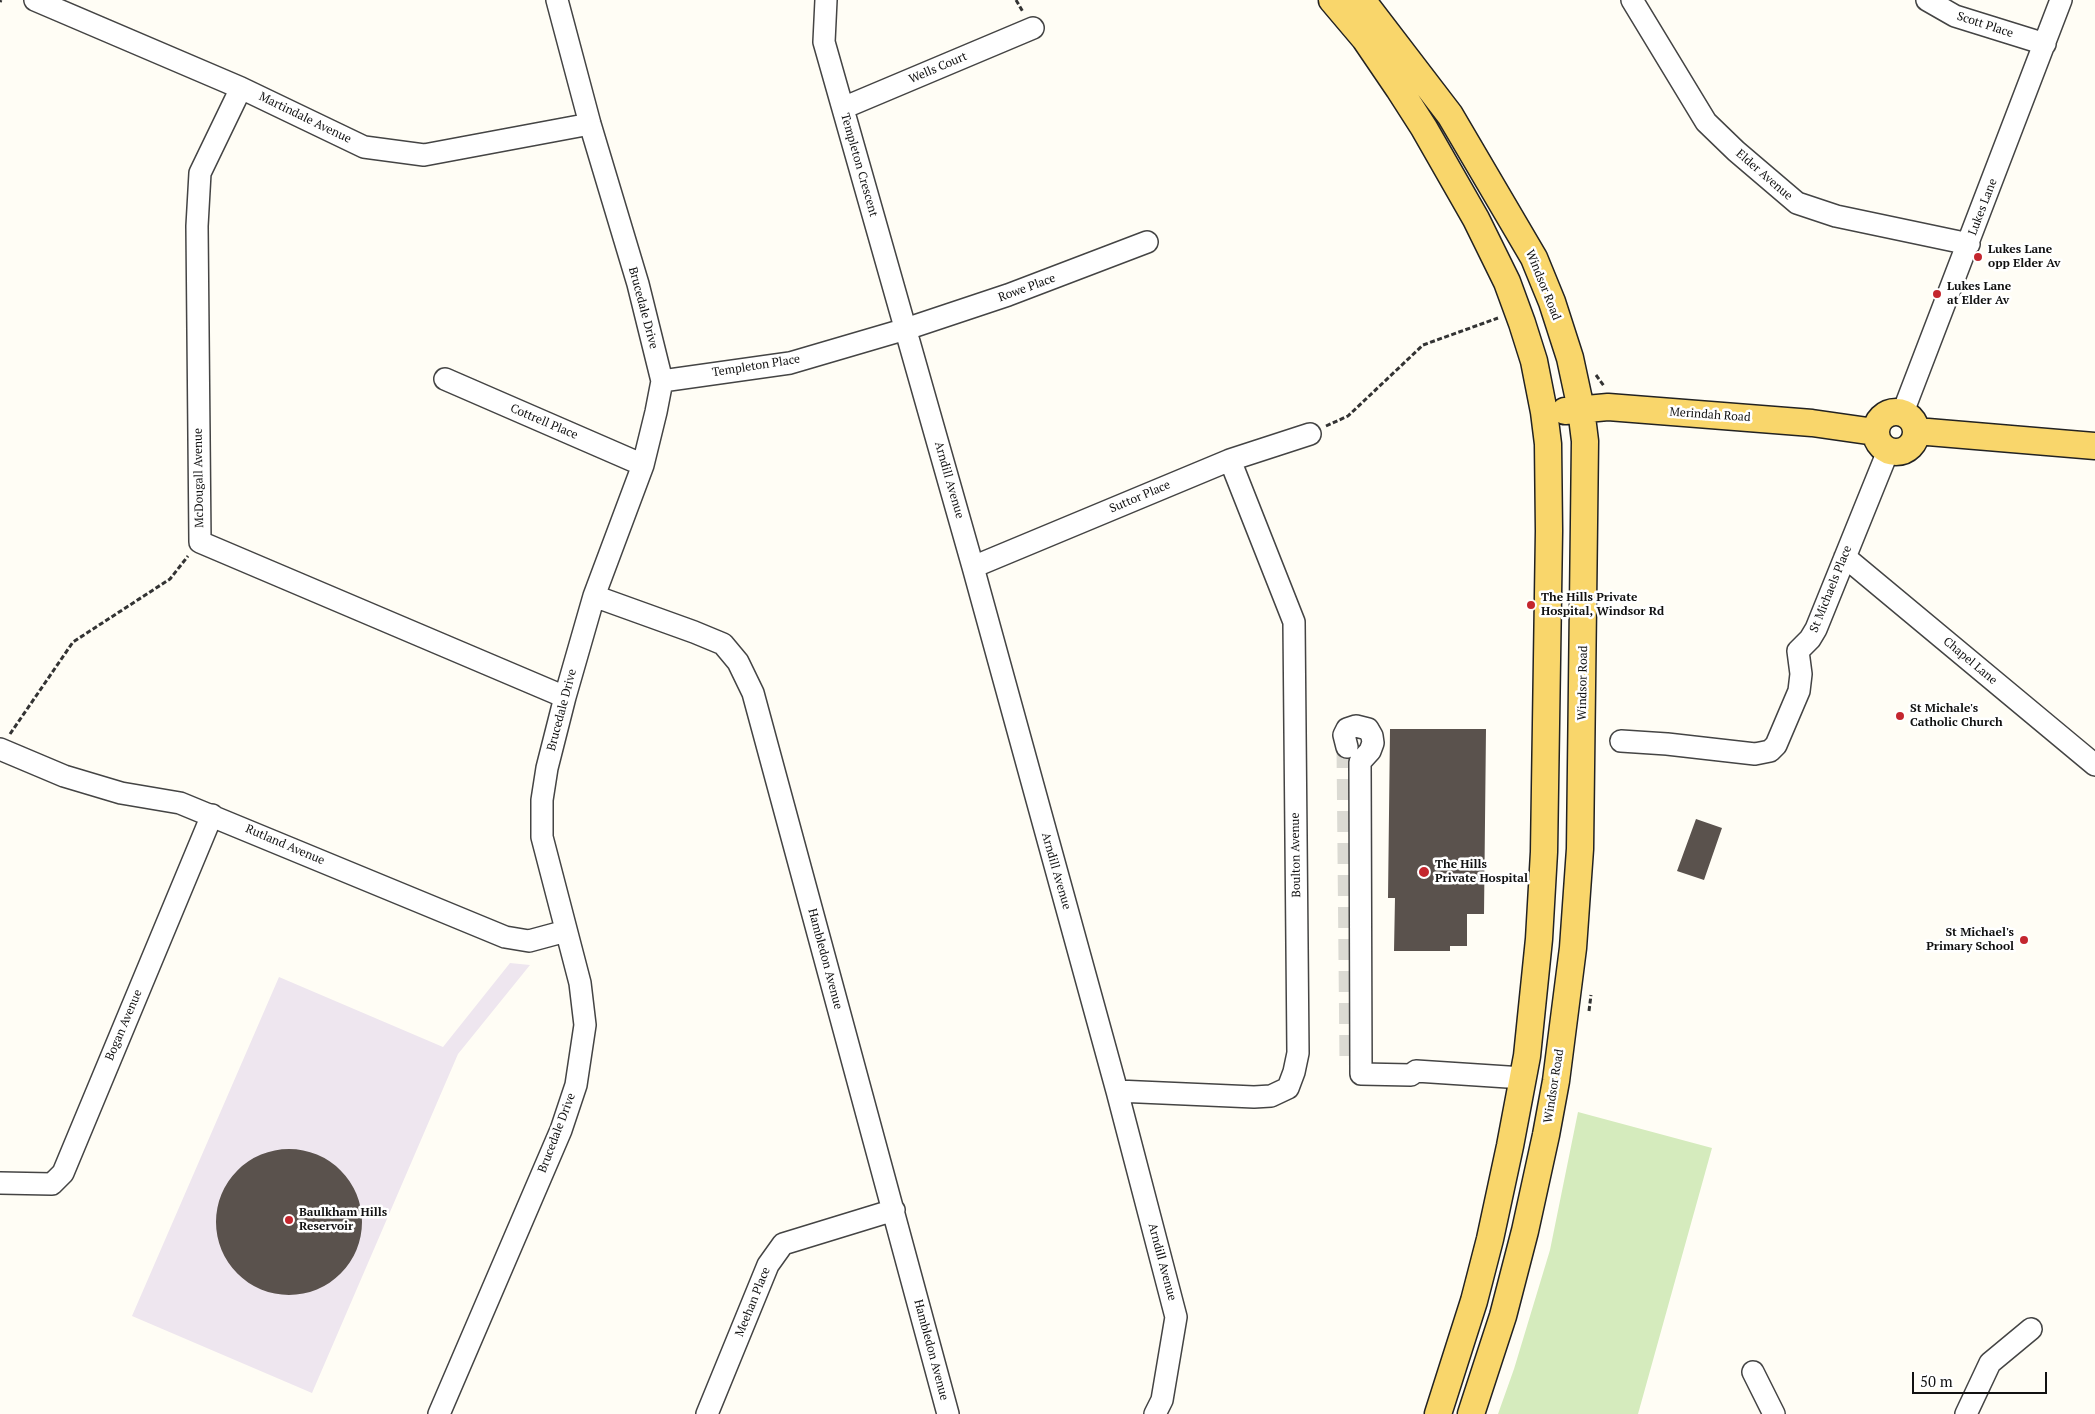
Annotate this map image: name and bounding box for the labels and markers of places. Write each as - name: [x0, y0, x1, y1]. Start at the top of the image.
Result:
- place label: Lukes Lane opp Elder Av: [1988, 243, 2061, 271]
- marker: Lukes Lane opp Elder Av: [1972, 251, 1984, 263]
- place label: Lukes Lane at Elder Av: [1947, 280, 2011, 308]
- marker: Lukes Lane at Elder Av: [1931, 288, 1943, 300]
- place label: The Hills Private Hospital, Windsor Rd: [1541, 591, 1664, 619]
- marker: The Hills Private Hospital, Windsor Rd: [1525, 599, 1537, 611]
- place label: St Michale's Catholic Church: [1910, 702, 2003, 730]
- marker: St Michale's Catholic Church: [1894, 710, 1906, 722]
- place label: The Hills Private Hospital: [1435, 858, 1528, 886]
- marker: The Hills Private Hospital: [1417, 865, 1431, 879]
- place label: St Michael's Primary School: [1926, 926, 2014, 954]
- marker: St Michael's Primary School: [2018, 934, 2030, 946]
- place label: Baulkham Hills Reservoir: [299, 1206, 387, 1234]
- marker: Baulkham Hills Reservoir: [283, 1214, 295, 1226]

